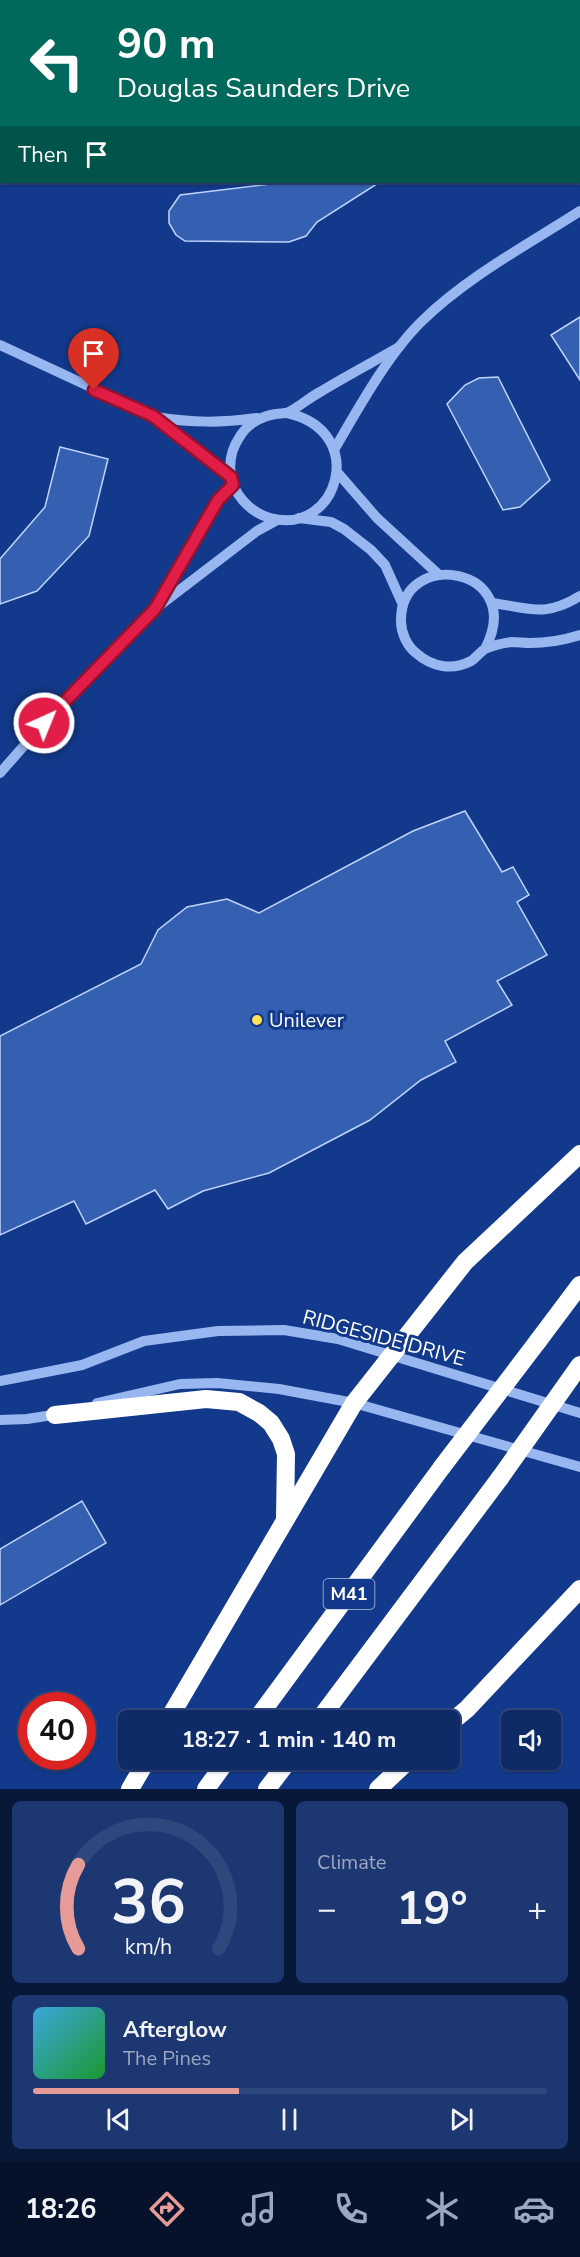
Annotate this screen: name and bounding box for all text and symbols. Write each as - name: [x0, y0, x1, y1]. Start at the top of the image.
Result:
- text: 90 m: [117, 16, 216, 73]
- icon: left: [18, 24, 96, 102]
- text: Douglas Saunders Drive: [117, 70, 410, 107]
- icon: arrive: [80, 138, 113, 171]
- text: Then: [18, 140, 68, 170]
- pin: [68, 328, 119, 390]
- icon: arrive: [77, 337, 110, 370]
- position arrow: [12, 691, 76, 755]
- place label: Unilever: [269, 1007, 344, 1034]
- marker: Unilever: [250, 1013, 264, 1027]
- street label: RIDGESIDE DRIVE: [300, 1303, 468, 1373]
- road number: M41: [324, 1579, 374, 1609]
- speed limit sign: 40: [18, 1692, 96, 1770]
- map controls: [501, 1710, 561, 1770]
- button: sound: [501, 1710, 561, 1770]
- text: 18:27 · 1 min · 140 m: [182, 1725, 396, 1755]
- text: Climate: [317, 1849, 386, 1876]
- text: 36: [111, 1860, 185, 1945]
- text: 19°: [396, 1879, 468, 1940]
- text: −: [317, 1887, 337, 1932]
- text: +: [527, 1887, 547, 1932]
- text: km/h: [124, 1932, 172, 1962]
- text: Afterglow: [123, 2015, 227, 2045]
- text: The Pines: [123, 2045, 211, 2072]
- icon: previous: [102, 2103, 135, 2136]
- icon: pause: [273, 2103, 306, 2136]
- icon: next: [445, 2103, 478, 2136]
- icon: directions: [146, 2188, 188, 2230]
- icon: music: [238, 2188, 280, 2230]
- icon: phone: [330, 2188, 372, 2230]
- icon: climate: [421, 2188, 463, 2230]
- icon: car: [513, 2188, 555, 2230]
- text: 18:26: [25, 2191, 96, 2228]

